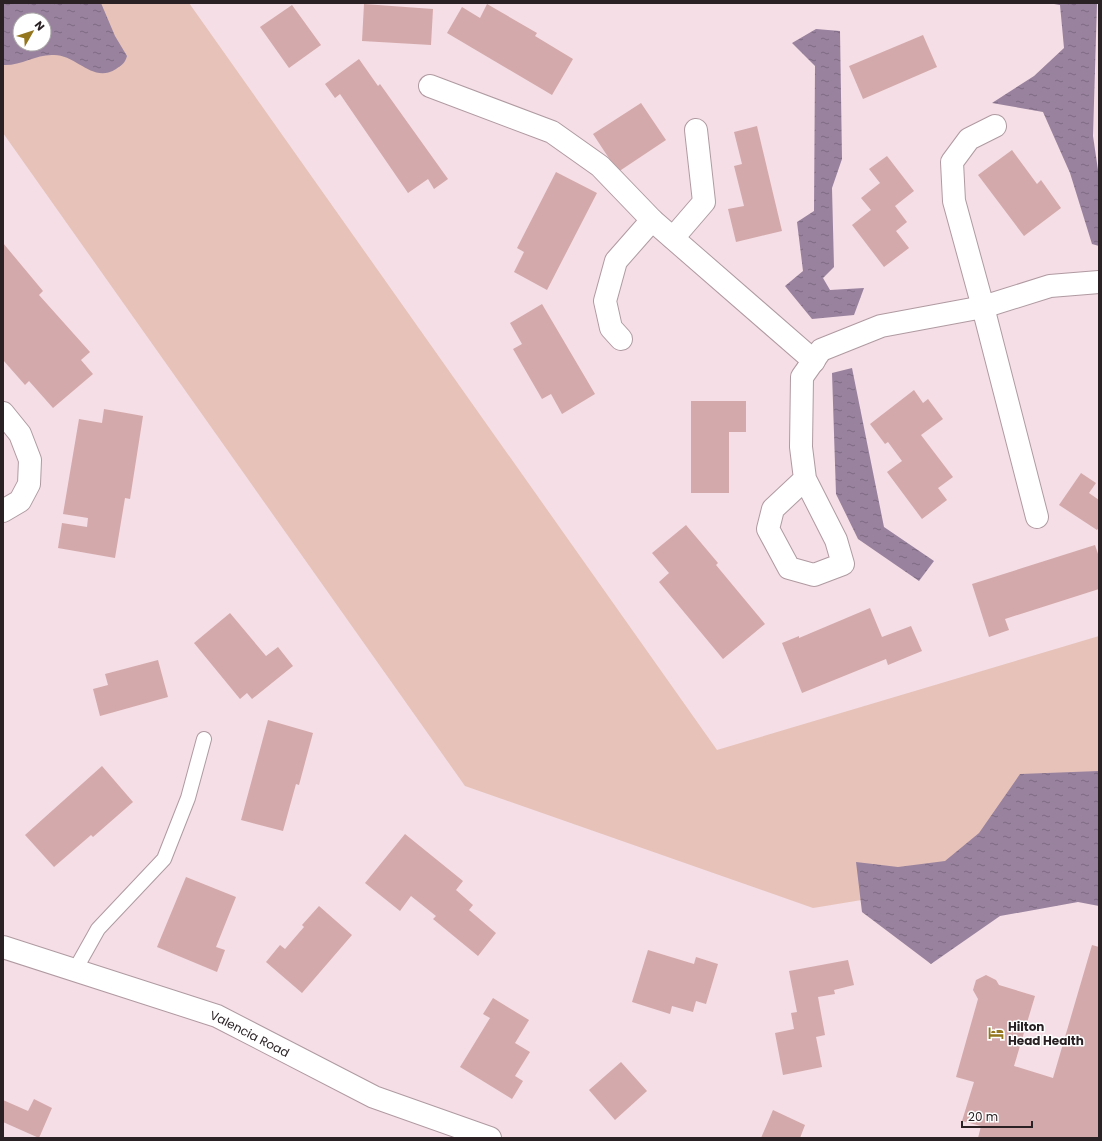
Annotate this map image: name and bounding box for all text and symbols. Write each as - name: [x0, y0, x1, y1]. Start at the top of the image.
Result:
- north arrow: [12, 12, 52, 52]
- text: N: [31, 17, 49, 34]
- street label: Valencia Road: [208, 1006, 293, 1061]
- place label: Hilton Head Health: [1008, 1018, 1084, 1049]
- hotel icon: Hilton Head Health: [987, 1024, 1005, 1042]
- scale bar: [962, 1103, 1032, 1129]
- text: 20 m: [968, 1108, 998, 1125]

